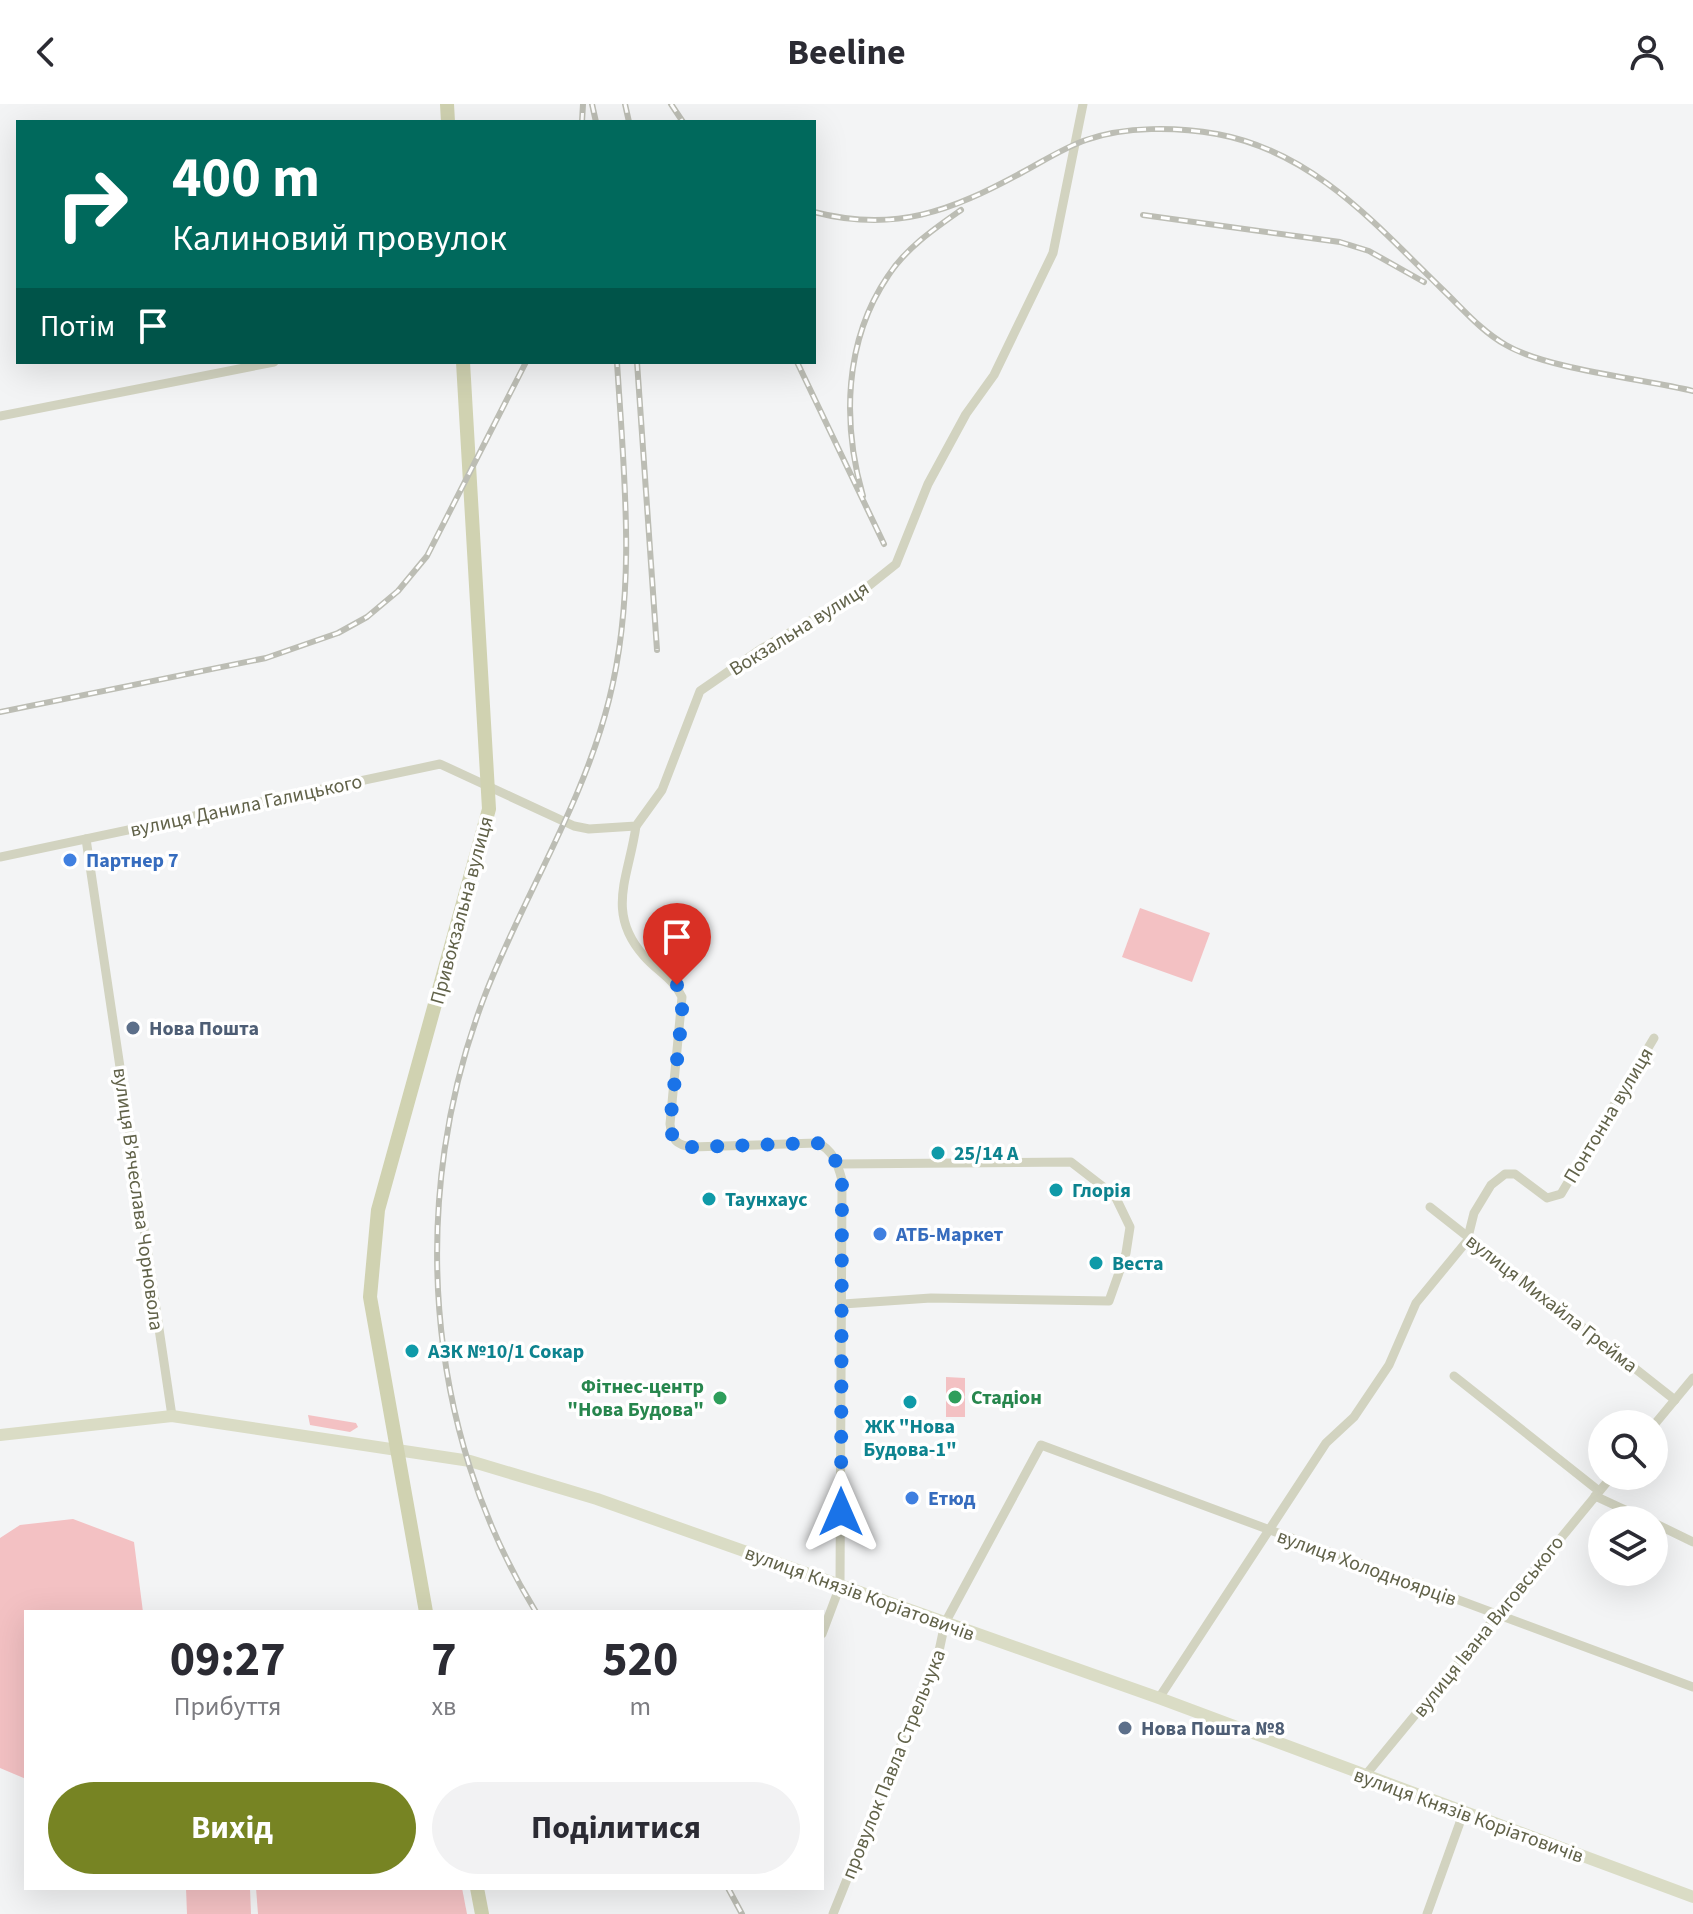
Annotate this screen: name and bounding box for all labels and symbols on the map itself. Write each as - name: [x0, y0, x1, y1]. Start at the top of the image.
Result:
- street label: Вокзальна вулиця: [724, 575, 875, 683]
- street label: вулиця Данила Галицького: [128, 768, 365, 844]
- street label: Привокзальна вулиця: [423, 813, 501, 1007]
- place label: Партнер 7: [86, 847, 179, 875]
- marker: Партнер 7: [61, 851, 79, 869]
- pin: [643, 903, 711, 985]
- place label: Нова Пошта: [149, 1015, 259, 1043]
- marker: Нова Пошта: [124, 1019, 142, 1037]
- street label: Понтонна вулиця: [1557, 1042, 1661, 1189]
- street label: вулиця В'ячеслава Чорновола: [106, 1066, 170, 1332]
- place label: 25/14 А: [954, 1140, 1019, 1168]
- marker: 25/14 А: [929, 1144, 947, 1162]
- place label: Глорія: [1072, 1177, 1131, 1205]
- marker: Глорія: [1047, 1181, 1065, 1199]
- place label: Таунхаус: [725, 1186, 808, 1214]
- marker: Таунхаус: [700, 1190, 718, 1208]
- place label: АТБ-Маркет: [895, 1221, 1004, 1249]
- marker: АТБ-Маркет: [871, 1225, 889, 1243]
- street label: вулиця Михайла Грейма: [1460, 1228, 1643, 1380]
- place label: Веста: [1112, 1250, 1164, 1278]
- marker: Веста: [1087, 1254, 1105, 1272]
- place label: АЗК №10/1 Сокар: [427, 1338, 584, 1366]
- marker: АЗК №10/1 Сокар: [403, 1342, 421, 1360]
- place label: Фітнес-центр "Нова Будова": [567, 1373, 704, 1424]
- place label: Стадіон: [971, 1384, 1042, 1412]
- marker: Стадіон: [946, 1388, 964, 1406]
- marker: Фітнес-центр "Нова Будова": [711, 1389, 729, 1407]
- marker: ЖК "Нова Будова-1": [901, 1393, 919, 1411]
- place label: ЖК "Нова Будова-1": [863, 1413, 957, 1464]
- position arrow: [799, 1470, 883, 1554]
- place label: Етюд: [928, 1485, 976, 1513]
- marker: Етюд: [903, 1489, 921, 1507]
- street label: вулиця Холодноярців: [1273, 1522, 1460, 1613]
- street label: вулиця Івана Виговського: [1407, 1530, 1571, 1723]
- street label: вулиця Князів Коріатовичів: [741, 1539, 978, 1649]
- street label: провулок Павла Стрельчука: [835, 1645, 953, 1884]
- place label: Нова Пошта №8: [1141, 1715, 1285, 1743]
- marker: Нова Пошта №8: [1116, 1719, 1134, 1737]
- street label: вулиця Князів Коріатовичів: [1350, 1761, 1587, 1871]

